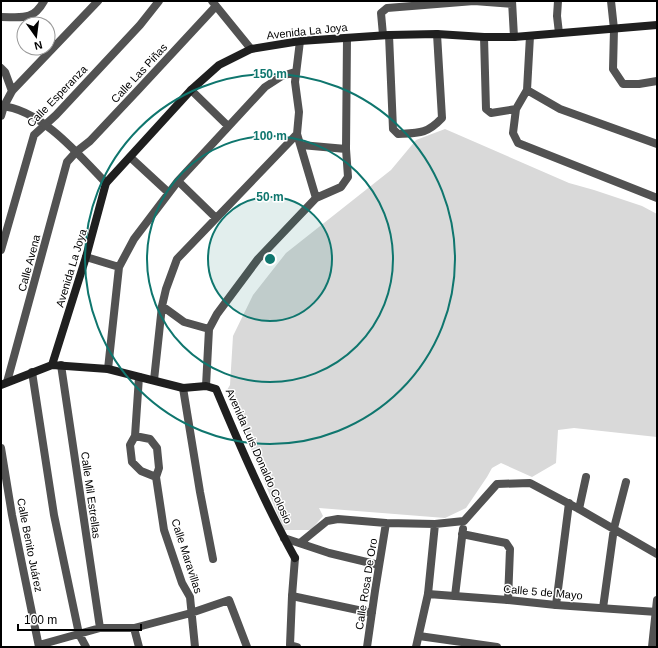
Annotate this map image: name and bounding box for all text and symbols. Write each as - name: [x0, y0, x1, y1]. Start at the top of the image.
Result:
- north arrow: [16, 16, 56, 56]
- street label: Avenida La Joya: [266, 21, 349, 41]
- text: N: [33, 39, 44, 52]
- street label: Calle Las Piñas: [109, 41, 170, 105]
- street label: Calle Esperanza: [25, 62, 90, 129]
- text: 150 m: [253, 67, 287, 81]
- text: 100 m: [253, 129, 287, 143]
- text: 50 m: [256, 190, 284, 204]
- street label: Avenida La Joya: [53, 227, 89, 309]
- street label: Calle Avena: [16, 232, 43, 293]
- centre of rings: [263, 252, 277, 266]
- street label: Avenida Luis Donaldo Colosio: [224, 387, 294, 525]
- street label: Calle Mil Estrellas: [79, 451, 103, 540]
- street label: Calle Benito Juárez: [15, 497, 45, 593]
- street label: Calle Maravillas: [169, 517, 205, 595]
- street label: Calle Rosa De Oro: [353, 537, 379, 631]
- street label: Calle 5 de Mayo: [503, 583, 583, 601]
- scale bar: [18, 606, 141, 632]
- text: 100 m: [24, 613, 57, 627]

